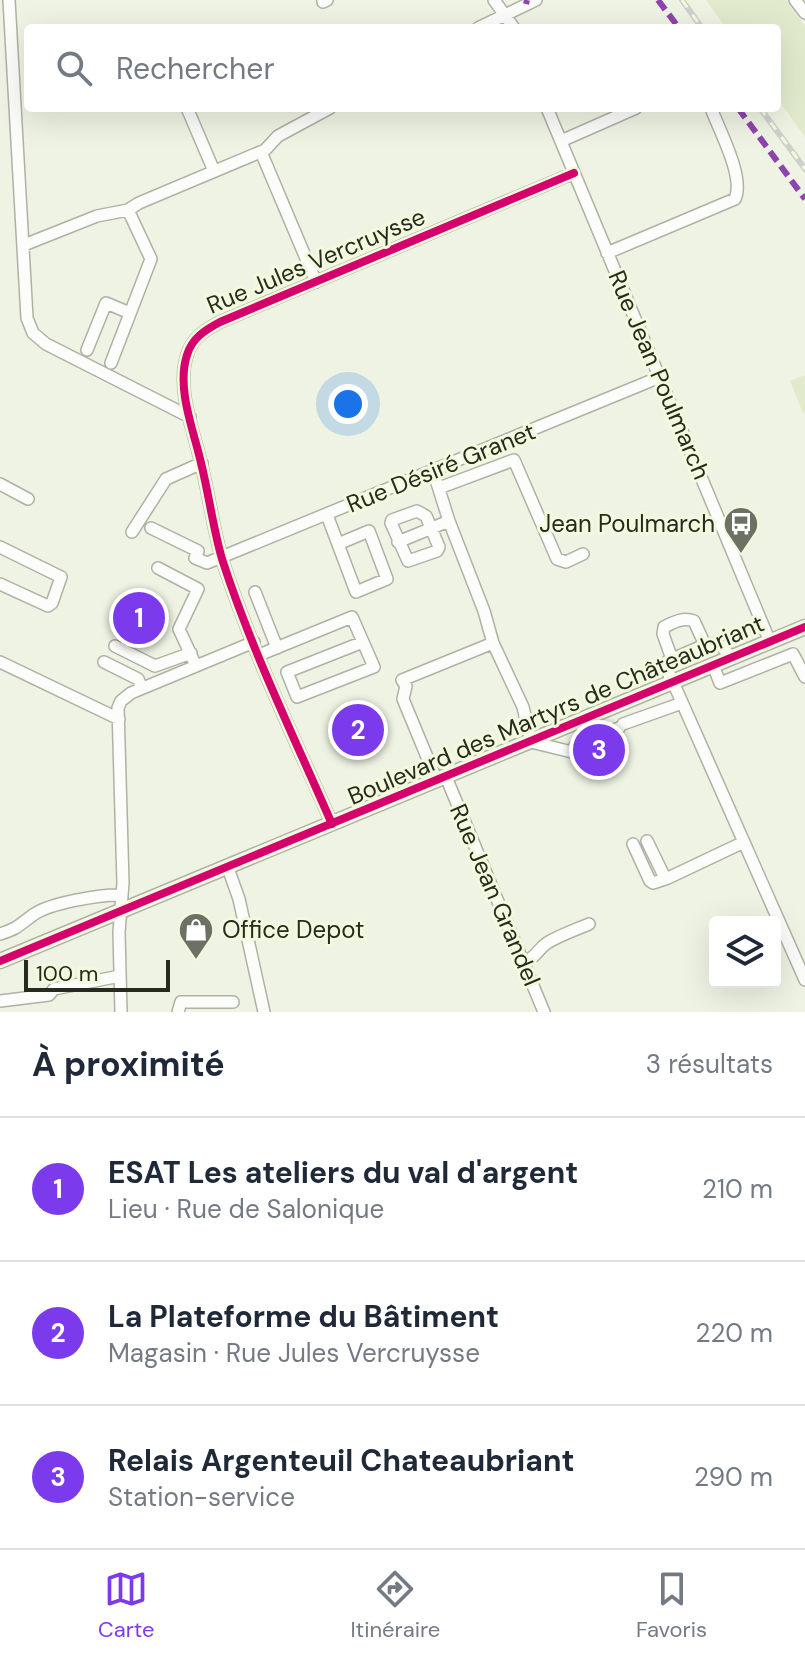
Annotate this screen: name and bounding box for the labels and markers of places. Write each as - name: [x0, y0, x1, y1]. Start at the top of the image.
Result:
- bus stop icon: Jean Poulmarch: [722, 505, 760, 555]
- place label: Jean Poulmarch: [539, 508, 715, 539]
- pin: 1: [113, 588, 165, 648]
- pin: 2: [332, 700, 384, 760]
- pin: 3: [573, 720, 625, 780]
- shop icon: Office Depot: [177, 911, 215, 961]
- place label: Office Depot: [222, 914, 364, 945]

